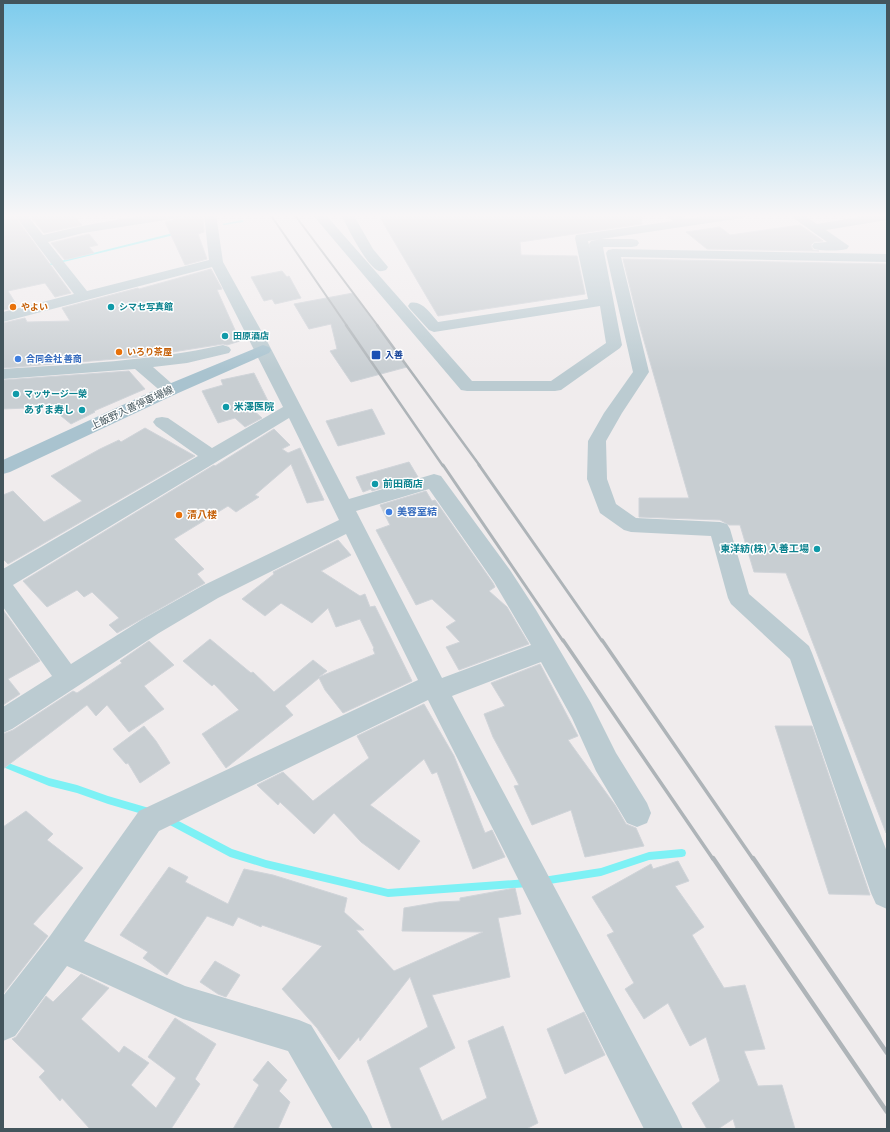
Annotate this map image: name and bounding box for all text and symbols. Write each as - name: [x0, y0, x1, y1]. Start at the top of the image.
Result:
- place label: やよい: [21, 301, 48, 314]
- place label: シマセ写真館: [119, 301, 173, 314]
- marker: やよい: [8, 302, 18, 312]
- marker: シマセ写真館: [106, 302, 116, 312]
- place label: 田原酒店: [233, 330, 269, 343]
- marker: 田原酒店: [220, 331, 230, 341]
- place label: いろり茶屋: [127, 346, 172, 359]
- marker: いろり茶屋: [114, 347, 124, 357]
- marker: 入善: [370, 349, 382, 361]
- place label: 入善: [385, 349, 403, 362]
- place label: 合同会社 善商: [26, 353, 82, 366]
- marker: 合同会社 善商: [13, 354, 23, 364]
- street label: 上飯野入善停車場線: [88, 383, 176, 433]
- place label: マッサージ一榮: [24, 388, 88, 401]
- marker: マッサージ一榮: [11, 389, 21, 399]
- place label: 米澤医院: [234, 400, 274, 414]
- marker: 米澤医院: [221, 402, 231, 412]
- place label: あずま寿し: [24, 403, 74, 417]
- marker: あずま寿し: [77, 405, 87, 415]
- place label: 前田商店: [383, 477, 423, 491]
- marker: 前田商店: [370, 479, 380, 489]
- place label: 美容室結: [397, 505, 437, 519]
- marker: 美容室結: [384, 507, 394, 517]
- place label: 清八楼: [187, 508, 217, 522]
- marker: 清八楼: [174, 510, 184, 520]
- place label: 東洋紡(株) 入善工場: [720, 542, 809, 556]
- marker: 東洋紡(株) 入善工場: [812, 544, 822, 554]

